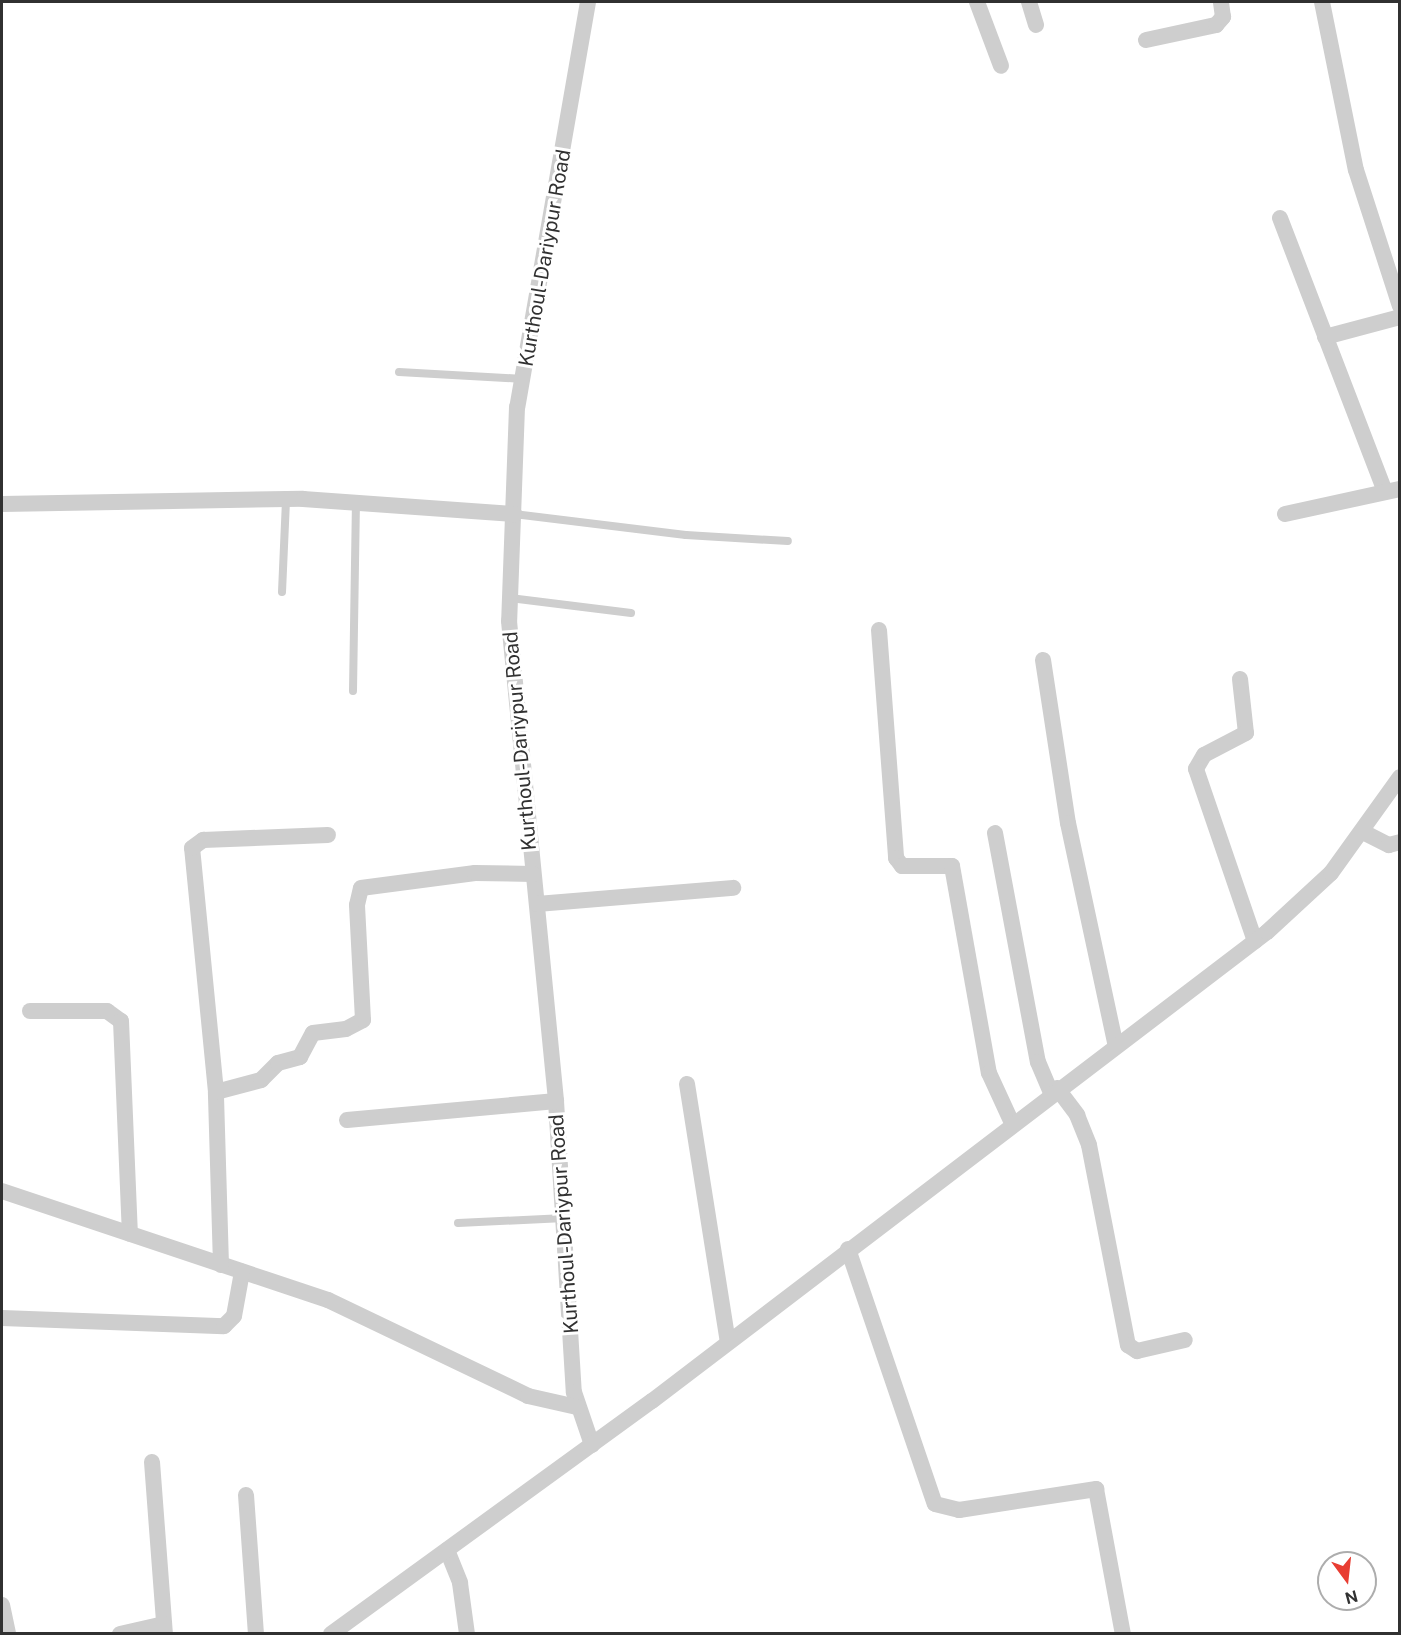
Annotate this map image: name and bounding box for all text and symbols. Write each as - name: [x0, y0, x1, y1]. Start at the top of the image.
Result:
- street label: Kurthoul-Dariypur Road: [514, 148, 576, 368]
- street label: Kurthoul-Dariypur Road: [498, 630, 542, 852]
- street label: Kurthoul-Dariypur Road: [544, 1113, 584, 1335]
- north arrow: [1317, 1551, 1377, 1611]
- text: N: [1343, 1586, 1360, 1608]

